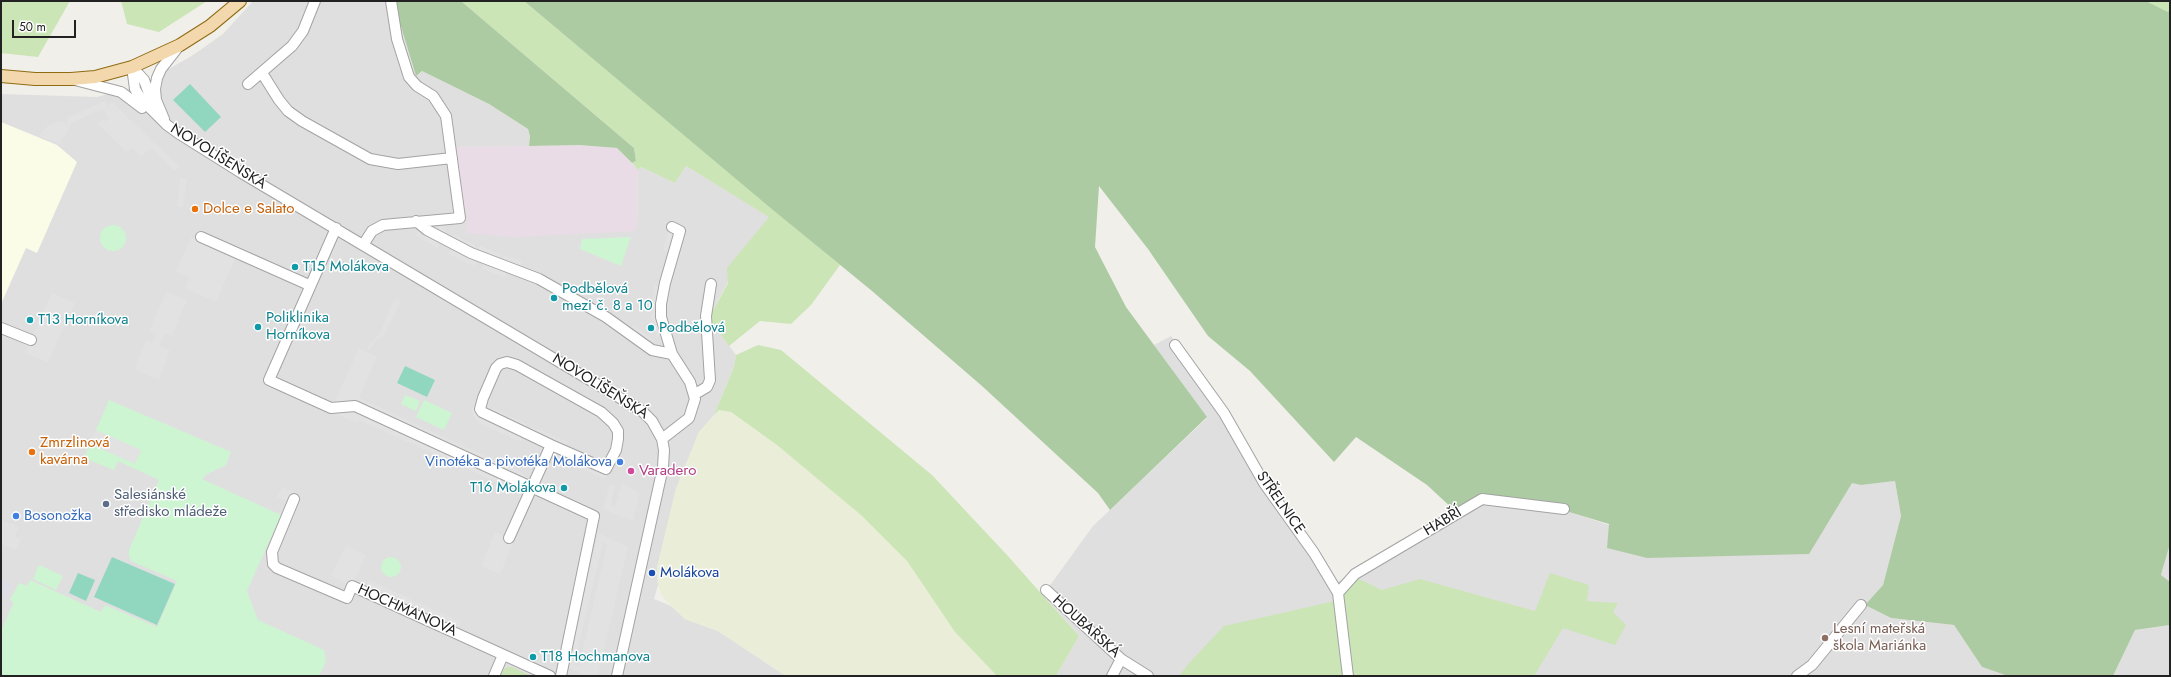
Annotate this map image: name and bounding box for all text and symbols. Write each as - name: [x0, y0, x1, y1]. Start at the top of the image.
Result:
- scale bar: [14, 12, 78, 38]
- text: 50 m: [19, 18, 46, 36]
- street label: NOVOLÍŠEŇSKÁ: [167, 120, 269, 194]
- place label: Dolce e Salato: [203, 200, 294, 218]
- marker: Dolce e Salato: [190, 204, 200, 214]
- place label: T15 Molákova: [303, 258, 389, 276]
- marker: T15 Molákova: [290, 262, 300, 272]
- place label: Podbělová mezi č. 8 a 10: [562, 280, 653, 315]
- marker: Podbělová mezi č. 8 a 10: [549, 293, 559, 303]
- place label: Poliklinika Horníkova: [266, 309, 330, 344]
- place label: T13 Horníkova: [38, 311, 128, 329]
- marker: T13 Horníkova: [25, 315, 35, 325]
- place label: Podbělová: [659, 319, 725, 337]
- marker: Poliklinika Horníkova: [253, 322, 263, 332]
- marker: Podbělová: [646, 323, 656, 333]
- street label: NOVOLÍŠEŇSKÁ: [549, 350, 651, 424]
- place label: Zmrzlinová kavárna: [40, 434, 109, 469]
- marker: Zmrzlinová kavárna: [27, 447, 37, 457]
- place label: Vinotéka a pivotéka Molákova: [425, 453, 612, 471]
- marker: Vinotéka a pivotéka Molákova: [615, 457, 625, 467]
- place label: Varadero: [639, 462, 696, 480]
- marker: Varadero: [626, 466, 636, 476]
- street label: STŘELNICE: [1252, 468, 1308, 538]
- place label: T16 Molákova: [470, 479, 556, 497]
- marker: T16 Molákova: [559, 483, 569, 493]
- place label: Salesiánské středisko mládeže: [114, 486, 227, 521]
- marker: Salesiánské středisko mládeže: [101, 499, 111, 509]
- street label: HABŘÍ: [1421, 504, 1465, 540]
- place label: Bosonožka: [24, 507, 92, 525]
- marker: Bosonožka: [11, 511, 21, 521]
- place label: Molákova: [660, 564, 719, 582]
- marker: Molákova: [647, 568, 657, 578]
- street label: HOCHMANOVA: [354, 581, 460, 641]
- street label: HOUBAŘSKÁ: [1048, 592, 1124, 662]
- place label: Lesní mateřská škola Mariánka: [1833, 620, 1926, 655]
- marker: Lesní mateřská škola Mariánka: [1820, 633, 1830, 643]
- place label: T18 Hochmanova: [541, 648, 650, 666]
- marker: T18 Hochmanova: [528, 652, 538, 662]

